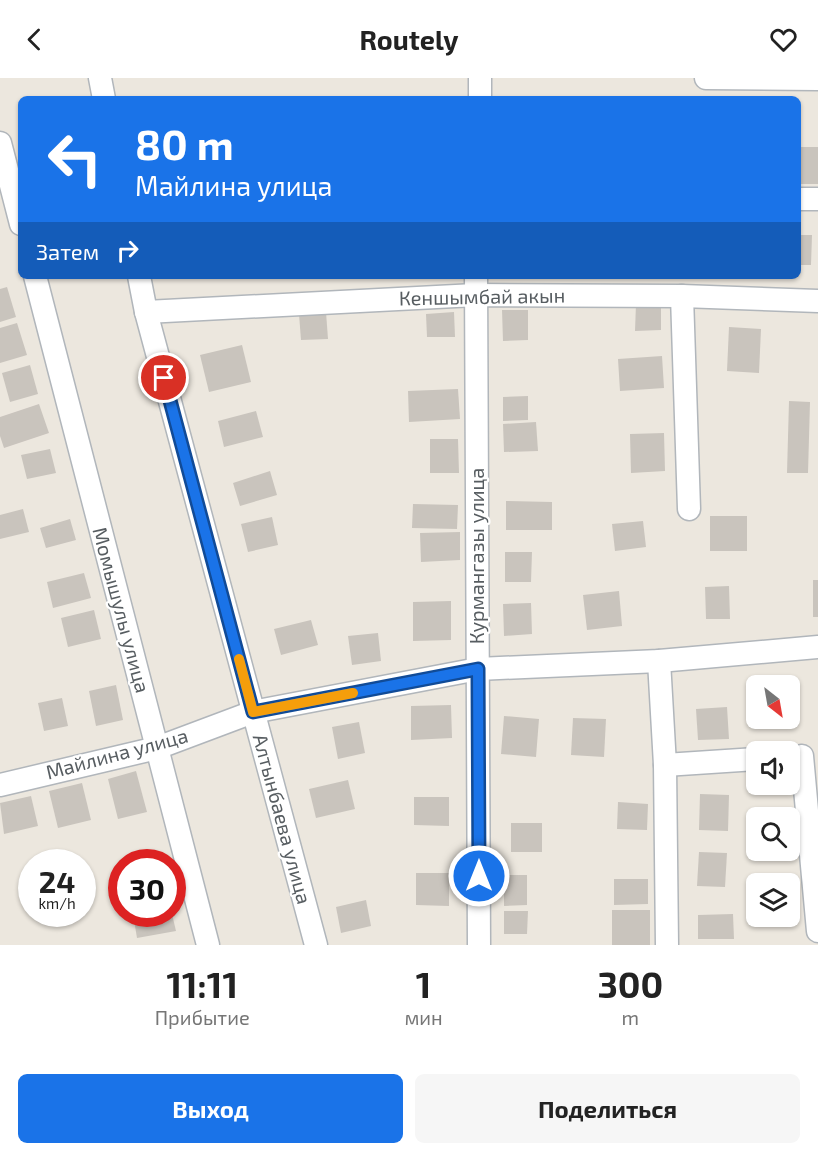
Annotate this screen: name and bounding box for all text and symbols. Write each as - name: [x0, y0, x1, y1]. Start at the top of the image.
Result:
- icon: back: [18, 23, 51, 56]
- text: Routely: [359, 23, 459, 55]
- icon: heart: [767, 23, 800, 56]
- text: 80 m: [135, 118, 234, 168]
- icon: left: [36, 120, 114, 198]
- text: Майлина улица: [135, 169, 333, 201]
- icon: right: [111, 234, 144, 267]
- text: Затем: [36, 238, 99, 264]
- street label: Кеншымбай акын: [399, 283, 565, 309]
- pin: [138, 352, 189, 403]
- icon: arrive: [147, 361, 180, 394]
- street label: Курмангазы улица: [464, 468, 489, 644]
- street label: Момышулы улица: [87, 524, 156, 695]
- north arrow: [746, 675, 800, 729]
- map controls: [746, 675, 800, 927]
- street label: Майлина улица: [43, 723, 191, 785]
- street label: Алтынбаева улица: [248, 731, 317, 907]
- button: sound: [746, 741, 800, 795]
- button: search: [746, 807, 800, 861]
- position arrow: [447, 844, 511, 908]
- speed limit sign: 30: [108, 849, 186, 927]
- text: 24: [39, 863, 75, 899]
- button: layers: [746, 873, 800, 927]
- text: km/h: [38, 894, 76, 912]
- text: 11:11: [166, 962, 238, 1005]
- text: 1: [416, 962, 431, 1005]
- text: 300: [597, 962, 663, 1005]
- text: Прибытие: [155, 1005, 250, 1029]
- text: мин: [404, 1005, 443, 1029]
- text: m: [622, 1005, 639, 1029]
- button: Выход: [18, 1074, 403, 1143]
- button: Поделиться: [415, 1074, 800, 1143]

